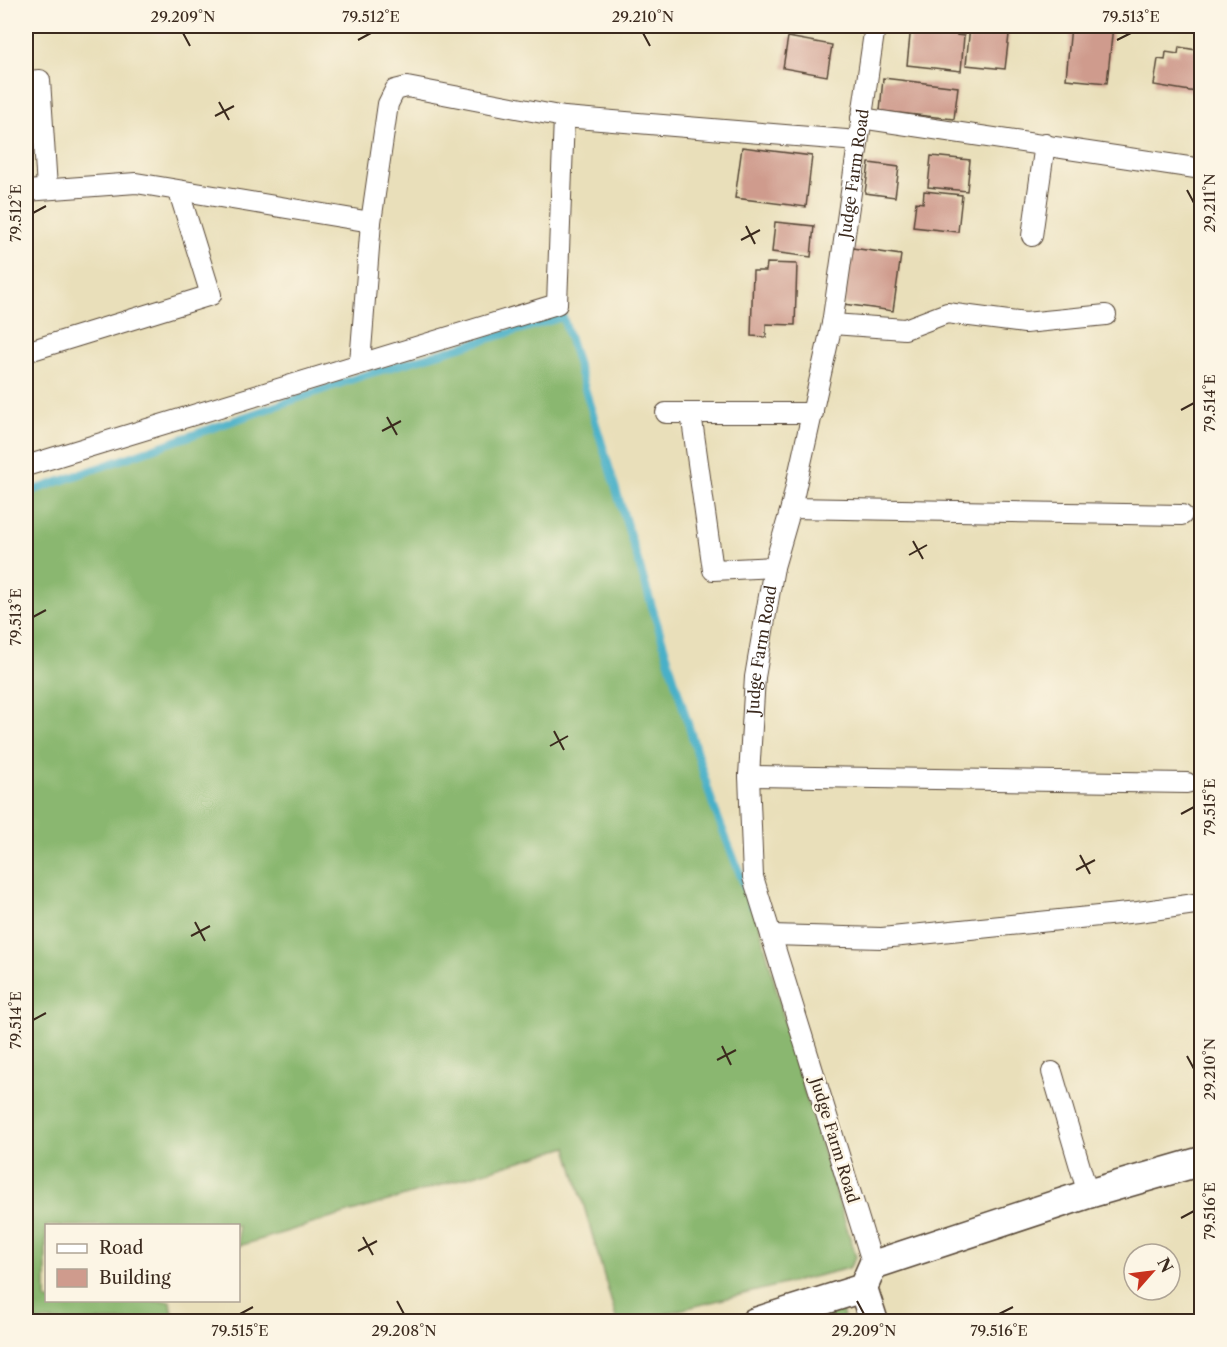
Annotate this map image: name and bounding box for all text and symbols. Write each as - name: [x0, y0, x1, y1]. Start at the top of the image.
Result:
- text: 29.209°N: [151, 7, 215, 26]
- text: 79.512°E: [342, 7, 400, 26]
- text: 29.210°N: [612, 7, 674, 26]
- text: 79.513°E: [1102, 7, 1160, 26]
- street label: Judge Farm Road: [834, 107, 873, 242]
- text: 29.211°N: [1200, 173, 1219, 233]
- text: 79.512°E: [6, 184, 25, 242]
- text: 79.514°E: [1200, 374, 1219, 432]
- street label: Judge Farm Road: [743, 584, 781, 718]
- text: 79.513°E: [6, 588, 25, 646]
- text: 79.515°E: [1200, 778, 1219, 836]
- text: 79.514°E: [6, 991, 25, 1049]
- text: 29.210°N: [1200, 1038, 1219, 1100]
- street label: Judge Farm Road: [805, 1072, 864, 1206]
- text: 79.516°E: [1200, 1182, 1219, 1240]
- legend: [45, 1224, 240, 1302]
- text: Road: [99, 1237, 144, 1259]
- north arrow: [1122, 1242, 1182, 1302]
- text: N: [1153, 1254, 1177, 1276]
- text: Building: [99, 1267, 171, 1289]
- text: 79.515°E: [211, 1321, 269, 1340]
- text: 29.208°N: [371, 1321, 437, 1340]
- text: 29.209°N: [832, 1321, 896, 1340]
- text: 79.516°E: [970, 1321, 1028, 1340]

